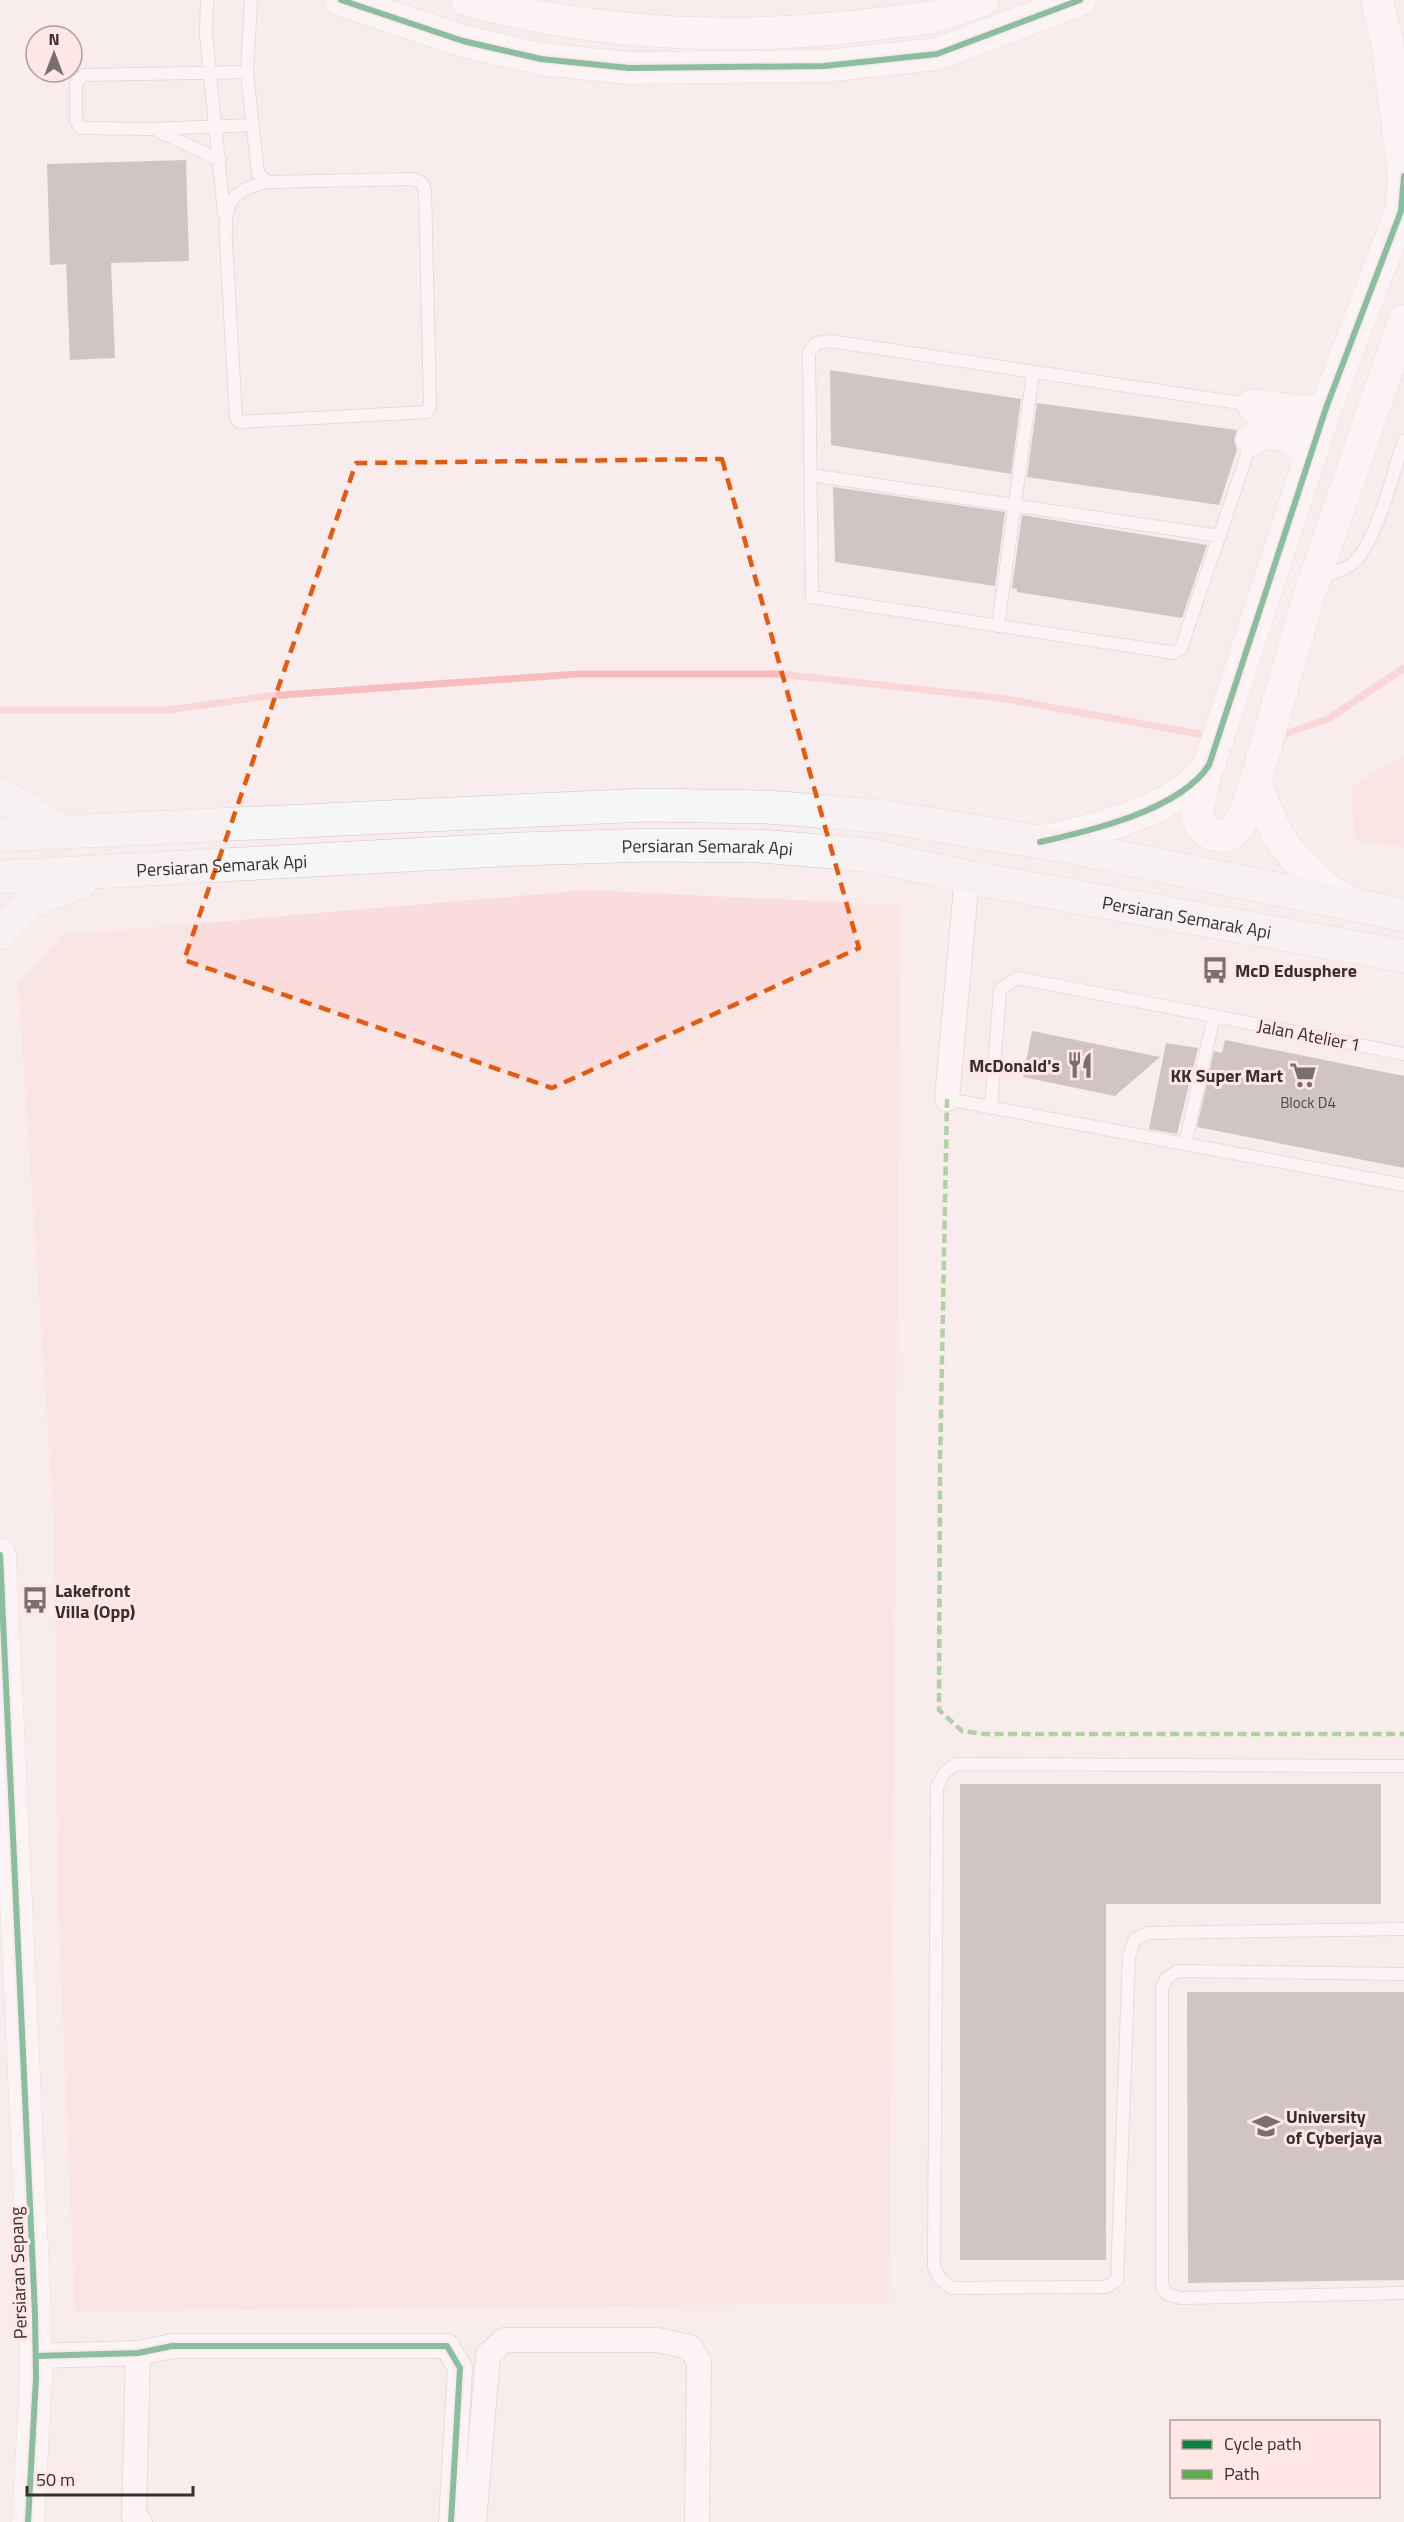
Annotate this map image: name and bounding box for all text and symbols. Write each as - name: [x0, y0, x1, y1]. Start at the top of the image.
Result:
- north arrow: [24, 24, 84, 84]
- text: N: [48, 27, 60, 51]
- street label: Persiaran Semarak Api: [621, 831, 794, 862]
- street label: Persiaran Semarak Api: [135, 847, 308, 883]
- street label: Persiaran Semarak Api: [1100, 888, 1273, 945]
- bus stop icon: McD Edusphere: [1200, 955, 1230, 985]
- place label: McD Edusphere: [1235, 957, 1357, 984]
- street label: Jalan Atelier 1: [1255, 1012, 1363, 1058]
- restaurant icon: McDonald's: [1065, 1050, 1095, 1080]
- place label: McDonald's: [969, 1052, 1060, 1079]
- supermarket icon: KK Super Mart: [1288, 1060, 1318, 1090]
- place label: KK Super Mart: [1170, 1062, 1283, 1089]
- house number: Block D4: [1280, 1091, 1336, 1114]
- place label: Lakefront Villa (Opp): [55, 1577, 135, 1625]
- bus stop icon: Lakefront Villa (Opp): [20, 1585, 50, 1615]
- place label: University of Cyberjaya: [1286, 2103, 1382, 2151]
- school or university icon: University of Cyberjaya: [1251, 2111, 1281, 2141]
- street label: Persiaran Sepang: [2, 2206, 34, 2340]
- legend: [1170, 2420, 1380, 2498]
- text: Cycle path: [1224, 2430, 1302, 2457]
- scale bar: [27, 2459, 194, 2497]
- text: Path: [1224, 2460, 1260, 2487]
- text: 50 m: [36, 2466, 75, 2493]

